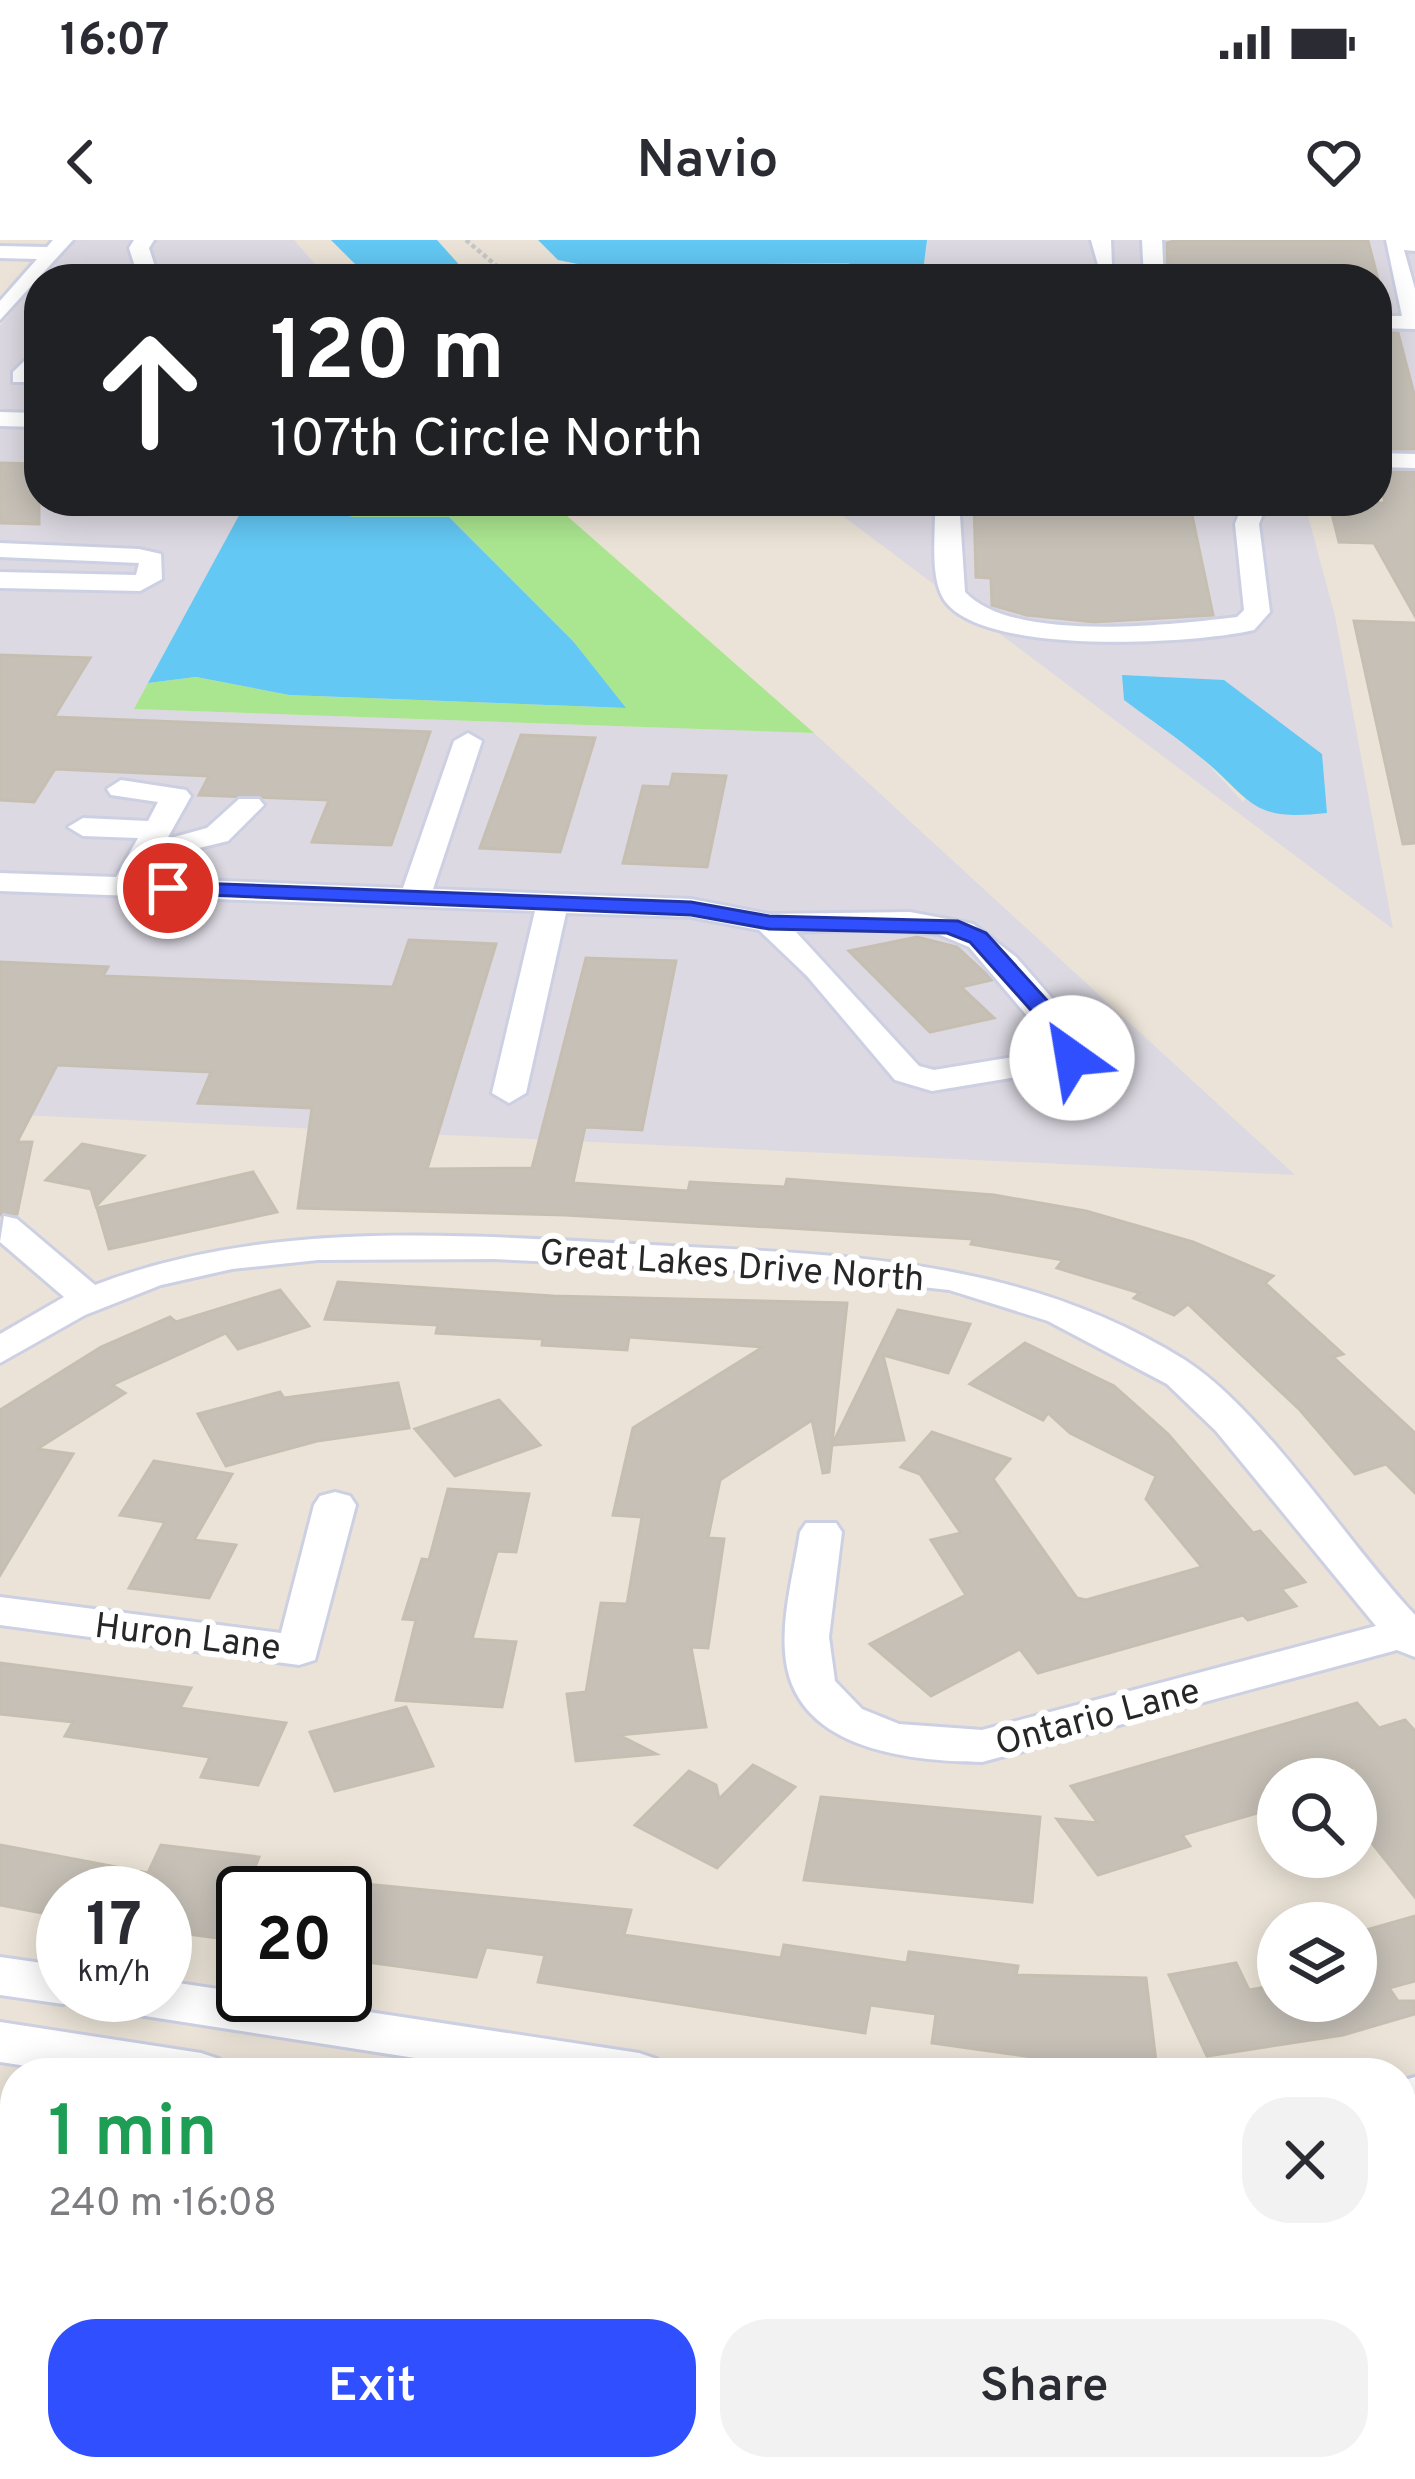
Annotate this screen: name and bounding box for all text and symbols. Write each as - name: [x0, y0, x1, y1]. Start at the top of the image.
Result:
- text: 16:07: [60, 14, 169, 71]
- text: Navio: [637, 128, 778, 197]
- icon: back: [48, 129, 114, 195]
- icon: heart: [1301, 129, 1367, 195]
- text: 120 m: [270, 303, 505, 409]
- icon: ahead: [72, 312, 228, 468]
- text: 107th Circle North: [270, 407, 703, 476]
- pin: [117, 837, 219, 939]
- icon: arrive: [135, 855, 201, 921]
- position arrow: [1009, 995, 1135, 1121]
- street label: Great Lakes Drive North: [538, 1232, 926, 1304]
- street label: Huron Lane: [92, 1605, 283, 1673]
- street label: Ontario Lane: [991, 1669, 1205, 1768]
- map controls: [1257, 1758, 1377, 2022]
- button: search: [1257, 1758, 1377, 1878]
- speed limit sign: 20: [216, 1866, 372, 2022]
- text: 17: [86, 1891, 142, 1967]
- button: layers: [1257, 1902, 1377, 2022]
- text: km/h: [78, 1955, 150, 1992]
- text: 1 min: [48, 2090, 218, 2182]
- button: close: [1242, 2097, 1368, 2223]
- text: 240 m · 16:08: [48, 2181, 277, 2230]
- button: Exit: [48, 2319, 696, 2457]
- button: Share: [720, 2319, 1368, 2457]

